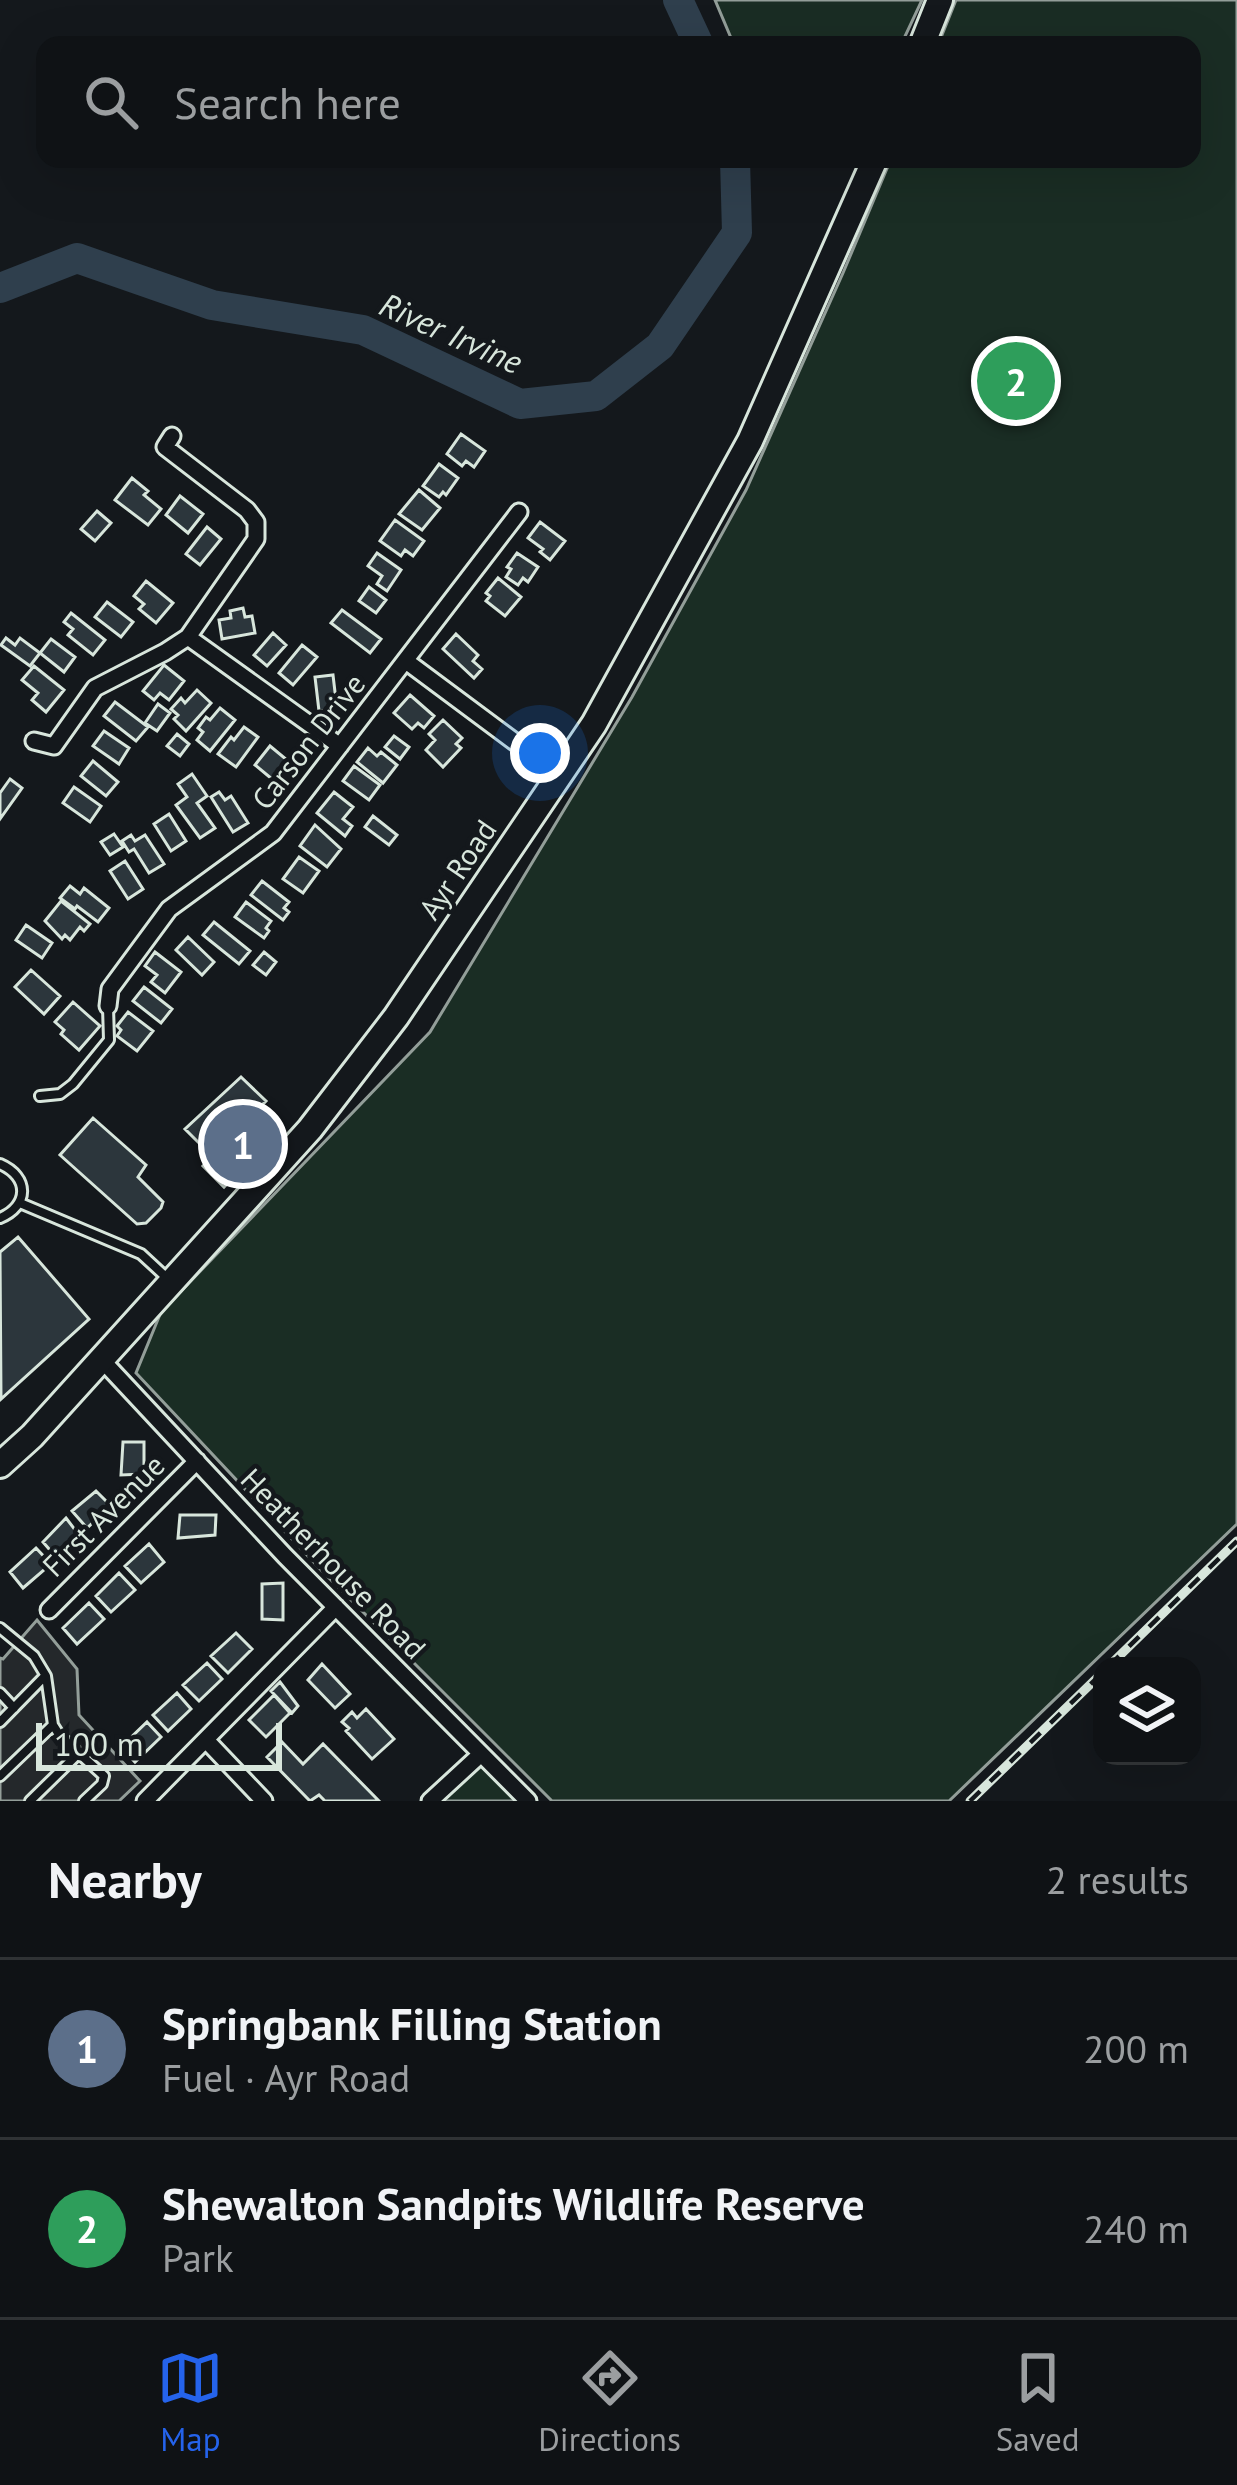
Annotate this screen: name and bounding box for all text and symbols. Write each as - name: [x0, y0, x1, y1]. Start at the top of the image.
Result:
- search box: [36, 36, 1201, 168]
- icon: search: [78, 69, 144, 135]
- text: Search here: [174, 73, 401, 131]
- water label: River Irvine: [373, 282, 530, 383]
- pin: 2: [977, 336, 1055, 426]
- street label: Carson Drive: [243, 665, 373, 817]
- your location: [510, 723, 570, 783]
- street label: Ayr Road: [409, 812, 504, 927]
- pin: 1: [204, 1099, 282, 1189]
- street label: First Avenue: [34, 1446, 172, 1584]
- street label: Heatherhouse Road: [233, 1459, 435, 1667]
- map controls: [1093, 1657, 1201, 1765]
- button: layers: [1093, 1657, 1201, 1765]
- scale bar: [36, 1717, 282, 1770]
- text: 100 m: [54, 1722, 144, 1765]
- text: Nearby: [48, 1846, 202, 1912]
- text: 2 results: [1046, 1854, 1189, 1905]
- text: Springbank Filling Station: [162, 1994, 662, 2052]
- text: 1: [76, 2023, 98, 2074]
- text: 200 m: [1083, 2023, 1189, 2074]
- text: Fuel · Ayr Road: [162, 2052, 410, 2103]
- text: Shewalton Sandpits Wildlife Reserve: [162, 2174, 865, 2232]
- text: 2: [76, 2203, 98, 2254]
- text: 240 m: [1083, 2203, 1189, 2254]
- text: Park: [162, 2232, 234, 2283]
- tab: Map: [157, 2345, 223, 2460]
- tab: Directions: [538, 2345, 681, 2460]
- tab: Saved: [996, 2345, 1080, 2460]

